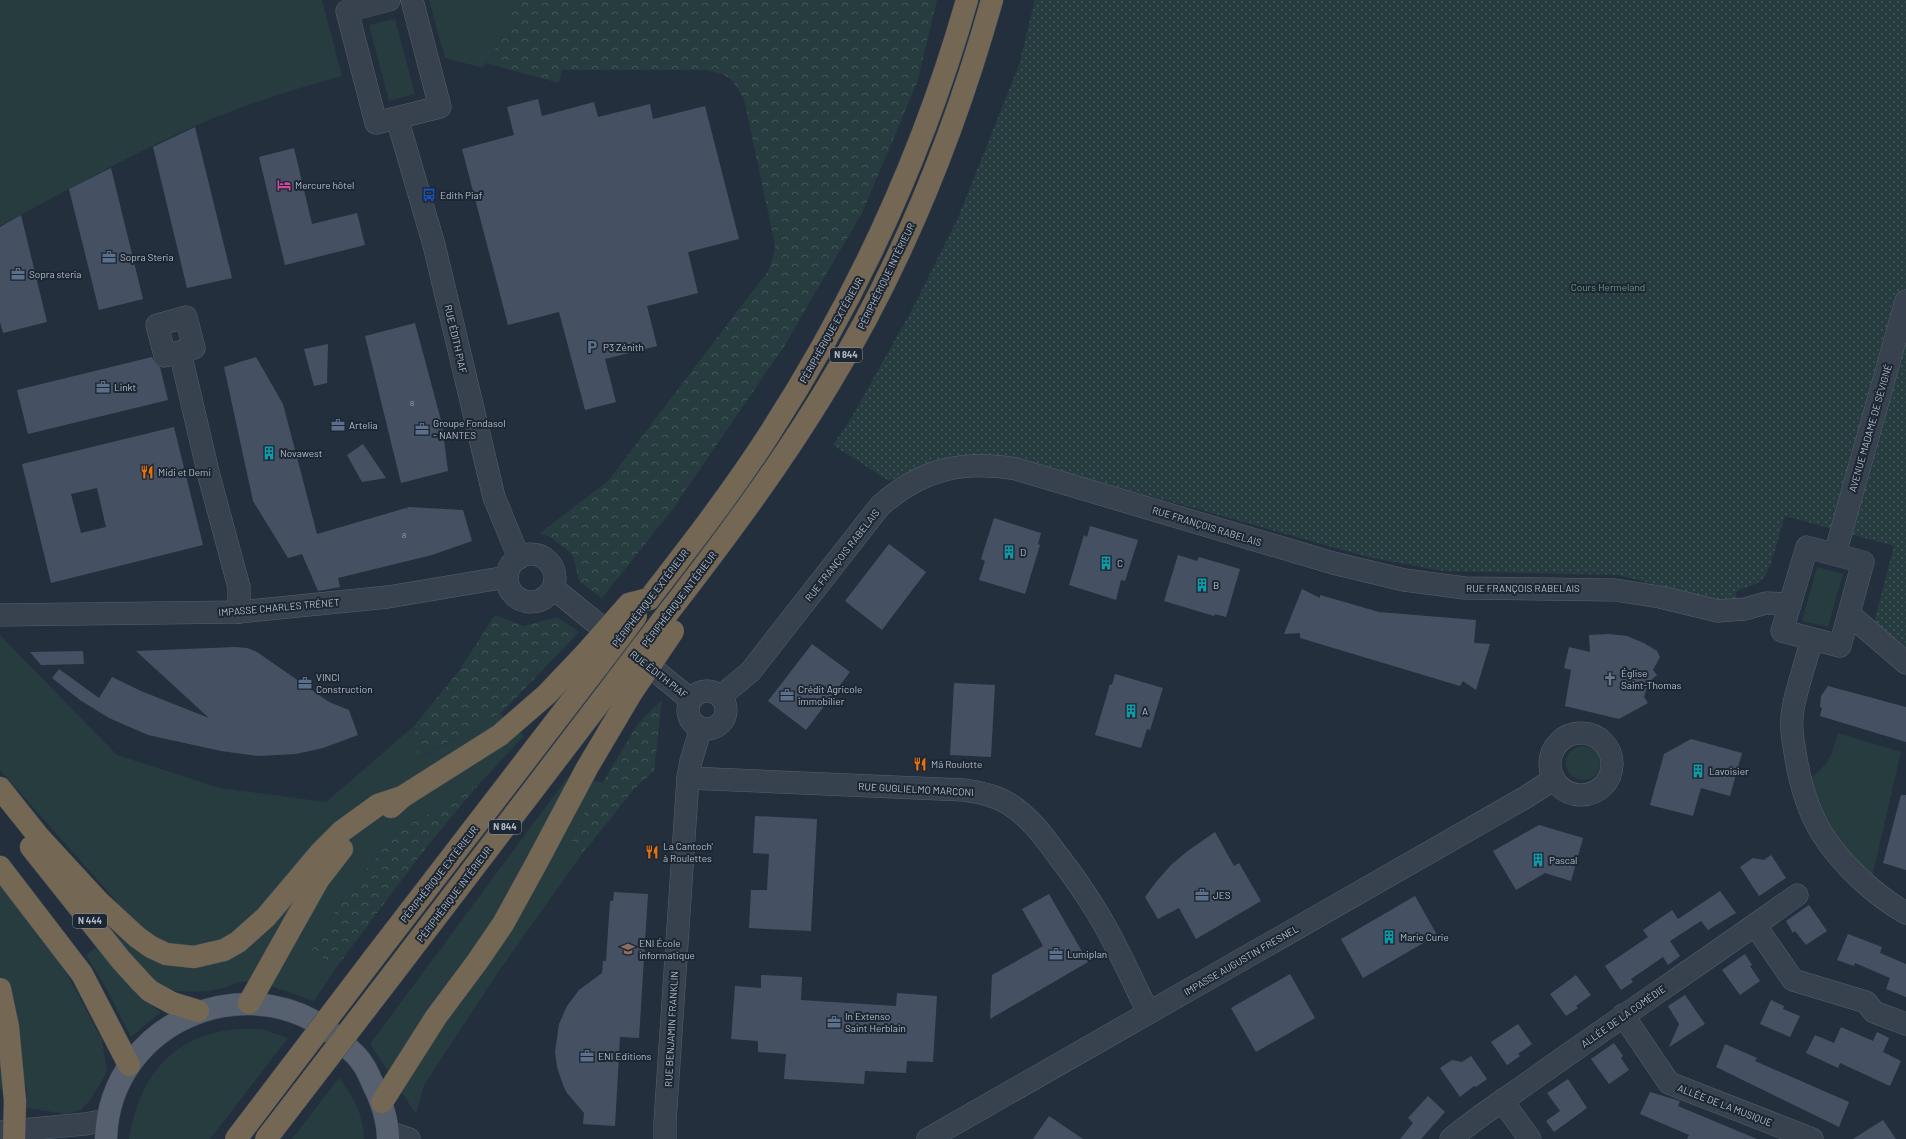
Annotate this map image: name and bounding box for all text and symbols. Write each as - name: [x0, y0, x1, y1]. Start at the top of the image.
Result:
- hotel icon: Mercure hôtel: [276, 177, 292, 193]
- place label: Mercure hôtel: [295, 179, 354, 191]
- bus stop icon: Edith Piaf: [421, 187, 437, 203]
- place label: Edith Piaf: [440, 189, 483, 201]
- street label: PÉRIPHÉRIQUE INTÉRIEUR: [855, 221, 917, 331]
- office icon: Sopra Steria: [101, 249, 117, 265]
- place label: Sopra Steria: [120, 251, 174, 263]
- office icon: Sopra steria: [10, 266, 26, 282]
- place label: Sopra steria: [29, 268, 81, 280]
- street label: PÉRIPHÉRIQUE EXTÉRIEUR: [797, 275, 865, 385]
- park label: Cours Hermeland: [1571, 281, 1645, 293]
- street label: RUE ÉDITH PIAF: [442, 304, 470, 375]
- parking icon: P3 Zénith: [584, 339, 600, 355]
- place label: P3 Zénith: [603, 341, 644, 353]
- road number: N 844: [830, 348, 862, 362]
- street label: AVENUE MADAME DE SÉVIGNÉ: [1846, 363, 1894, 493]
- office icon: Linkt: [95, 379, 111, 395]
- place label: Linkt: [114, 381, 137, 393]
- house number: 8: [410, 398, 414, 408]
- office icon: Artelia: [330, 417, 346, 433]
- place label: Groupe Fondasol - NANTES: [433, 417, 506, 441]
- place label: Artelia: [349, 419, 378, 431]
- office icon: Groupe Fondasol - NANTES: [414, 421, 430, 437]
- building icon: Novawest: [261, 445, 277, 461]
- place label: Novawest: [280, 447, 323, 459]
- restaurant icon: Midi et Demi: [139, 464, 155, 480]
- place label: Midi et Demi: [158, 466, 211, 478]
- street label: RUE FRANÇOIS RABELAIS: [1151, 504, 1263, 548]
- street label: RUE FRANÇOIS RABELAIS: [802, 506, 882, 604]
- house number: 8: [402, 530, 406, 540]
- building icon: D: [1001, 544, 1017, 560]
- place label: D: [1020, 546, 1026, 558]
- street label: PÉRIPHÉRIQUE EXTÉRIEUR: [609, 547, 691, 649]
- street label: PÉRIPHÉRIQUE INTÉRIEUR: [639, 549, 719, 649]
- building icon: C: [1098, 555, 1114, 571]
- place label: C: [1117, 557, 1123, 569]
- building icon: B: [1194, 577, 1210, 593]
- place label: B: [1213, 579, 1219, 591]
- street label: RUE FRANÇOIS RABELAIS: [1466, 582, 1580, 594]
- street label: IMPASSE CHARLES TRÉNET: [218, 596, 340, 618]
- street label: RUE ÉDITH PIAF: [628, 648, 691, 700]
- place label: Église Saint-Thomas: [1621, 667, 1682, 691]
- place label: VINCI Construction: [316, 671, 373, 695]
- church icon: Église Saint-Thomas: [1602, 671, 1618, 687]
- office icon: VINCI Construction: [297, 675, 313, 691]
- place label: Crédit Agricole immobilier: [798, 683, 862, 707]
- office icon: Crédit Agricole immobilier: [779, 687, 795, 703]
- building icon: A: [1123, 703, 1139, 719]
- place label: A: [1142, 705, 1148, 717]
- restaurant icon: Mã Roulotte: [912, 756, 928, 772]
- place label: Mã Roulotte: [931, 758, 982, 770]
- building icon: Lavoisier: [1690, 763, 1706, 779]
- place label: Lavoisier: [1709, 765, 1749, 777]
- street label: RUE GUGLIELMO MARCONI: [858, 780, 974, 798]
- road number: N 844: [489, 820, 521, 834]
- street label: PÉRIPHÉRIQUE EXTÉRIEUR: [398, 823, 480, 925]
- place label: La Cantoch' à Roulettes: [663, 840, 714, 864]
- street label: PÉRIPHÉRIQUE INTÉRIEUR: [414, 844, 494, 944]
- restaurant icon: La Cantoch' à Roulettes: [644, 844, 660, 860]
- building icon: Pascal: [1530, 852, 1546, 868]
- place label: Pascal: [1549, 854, 1577, 866]
- office icon: JES: [1194, 887, 1210, 903]
- place label: JES: [1213, 889, 1231, 901]
- road number: N 444: [73, 914, 107, 928]
- street label: IMPASSE AUGUSTIN FRESNEL: [1181, 922, 1301, 998]
- building icon: Marie Curie: [1381, 929, 1397, 945]
- place label: Marie Curie: [1400, 931, 1449, 943]
- place label: ENI École informatique: [639, 937, 695, 961]
- school or university icon: ENI École informatique: [620, 941, 636, 957]
- office icon: Lumiplan: [1048, 946, 1064, 962]
- place label: Lumiplan: [1067, 948, 1107, 960]
- street label: RUE BENJAMIN FRANKLIN: [662, 971, 680, 1087]
- street label: ALLÉE DE LA COMÉDIE: [1578, 982, 1668, 1050]
- place label: In Extenso Saint Herblain: [845, 1010, 906, 1034]
- office icon: In Extenso Saint Herblain: [826, 1014, 842, 1030]
- office icon: ENI Editions: [579, 1048, 595, 1064]
- place label: ENI Editions: [598, 1050, 651, 1062]
- street label: ALLÉE DE LA MUSIQUE: [1676, 1081, 1774, 1129]

